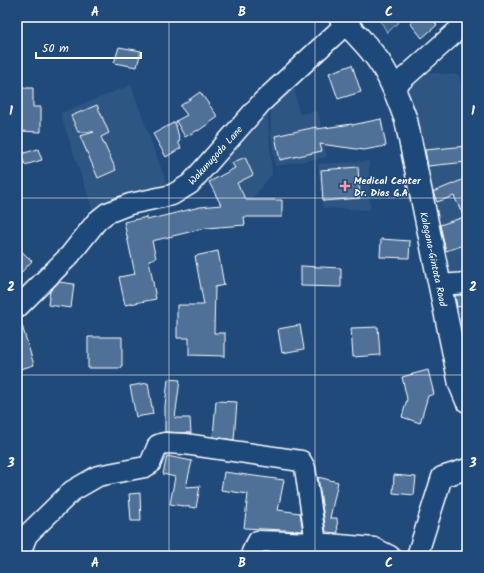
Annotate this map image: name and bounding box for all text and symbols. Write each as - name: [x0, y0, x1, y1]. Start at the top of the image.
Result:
- text: A: [91, 2, 99, 23]
- text: B: [238, 2, 246, 23]
- text: C: [385, 2, 393, 23]
- scale bar: [36, 34, 141, 60]
- text: 50 m: [42, 39, 69, 58]
- text: 1: [9, 101, 13, 122]
- text: 1: [471, 101, 475, 122]
- street label: Wakunugoda Lane: [185, 122, 247, 189]
- place label: Medical Center Dr. Dias G.A: [354, 173, 421, 201]
- marker: Medical Center Dr. Dias G.A: [339, 180, 351, 192]
- street label: Kalegana-Gintota Road: [415, 210, 451, 309]
- text: 2: [7, 277, 15, 298]
- text: 2: [469, 277, 477, 298]
- text: 3: [6, 453, 15, 474]
- text: 3: [468, 453, 477, 474]
- text: A: [91, 553, 99, 573]
- text: B: [238, 553, 246, 573]
- text: C: [385, 553, 393, 573]

